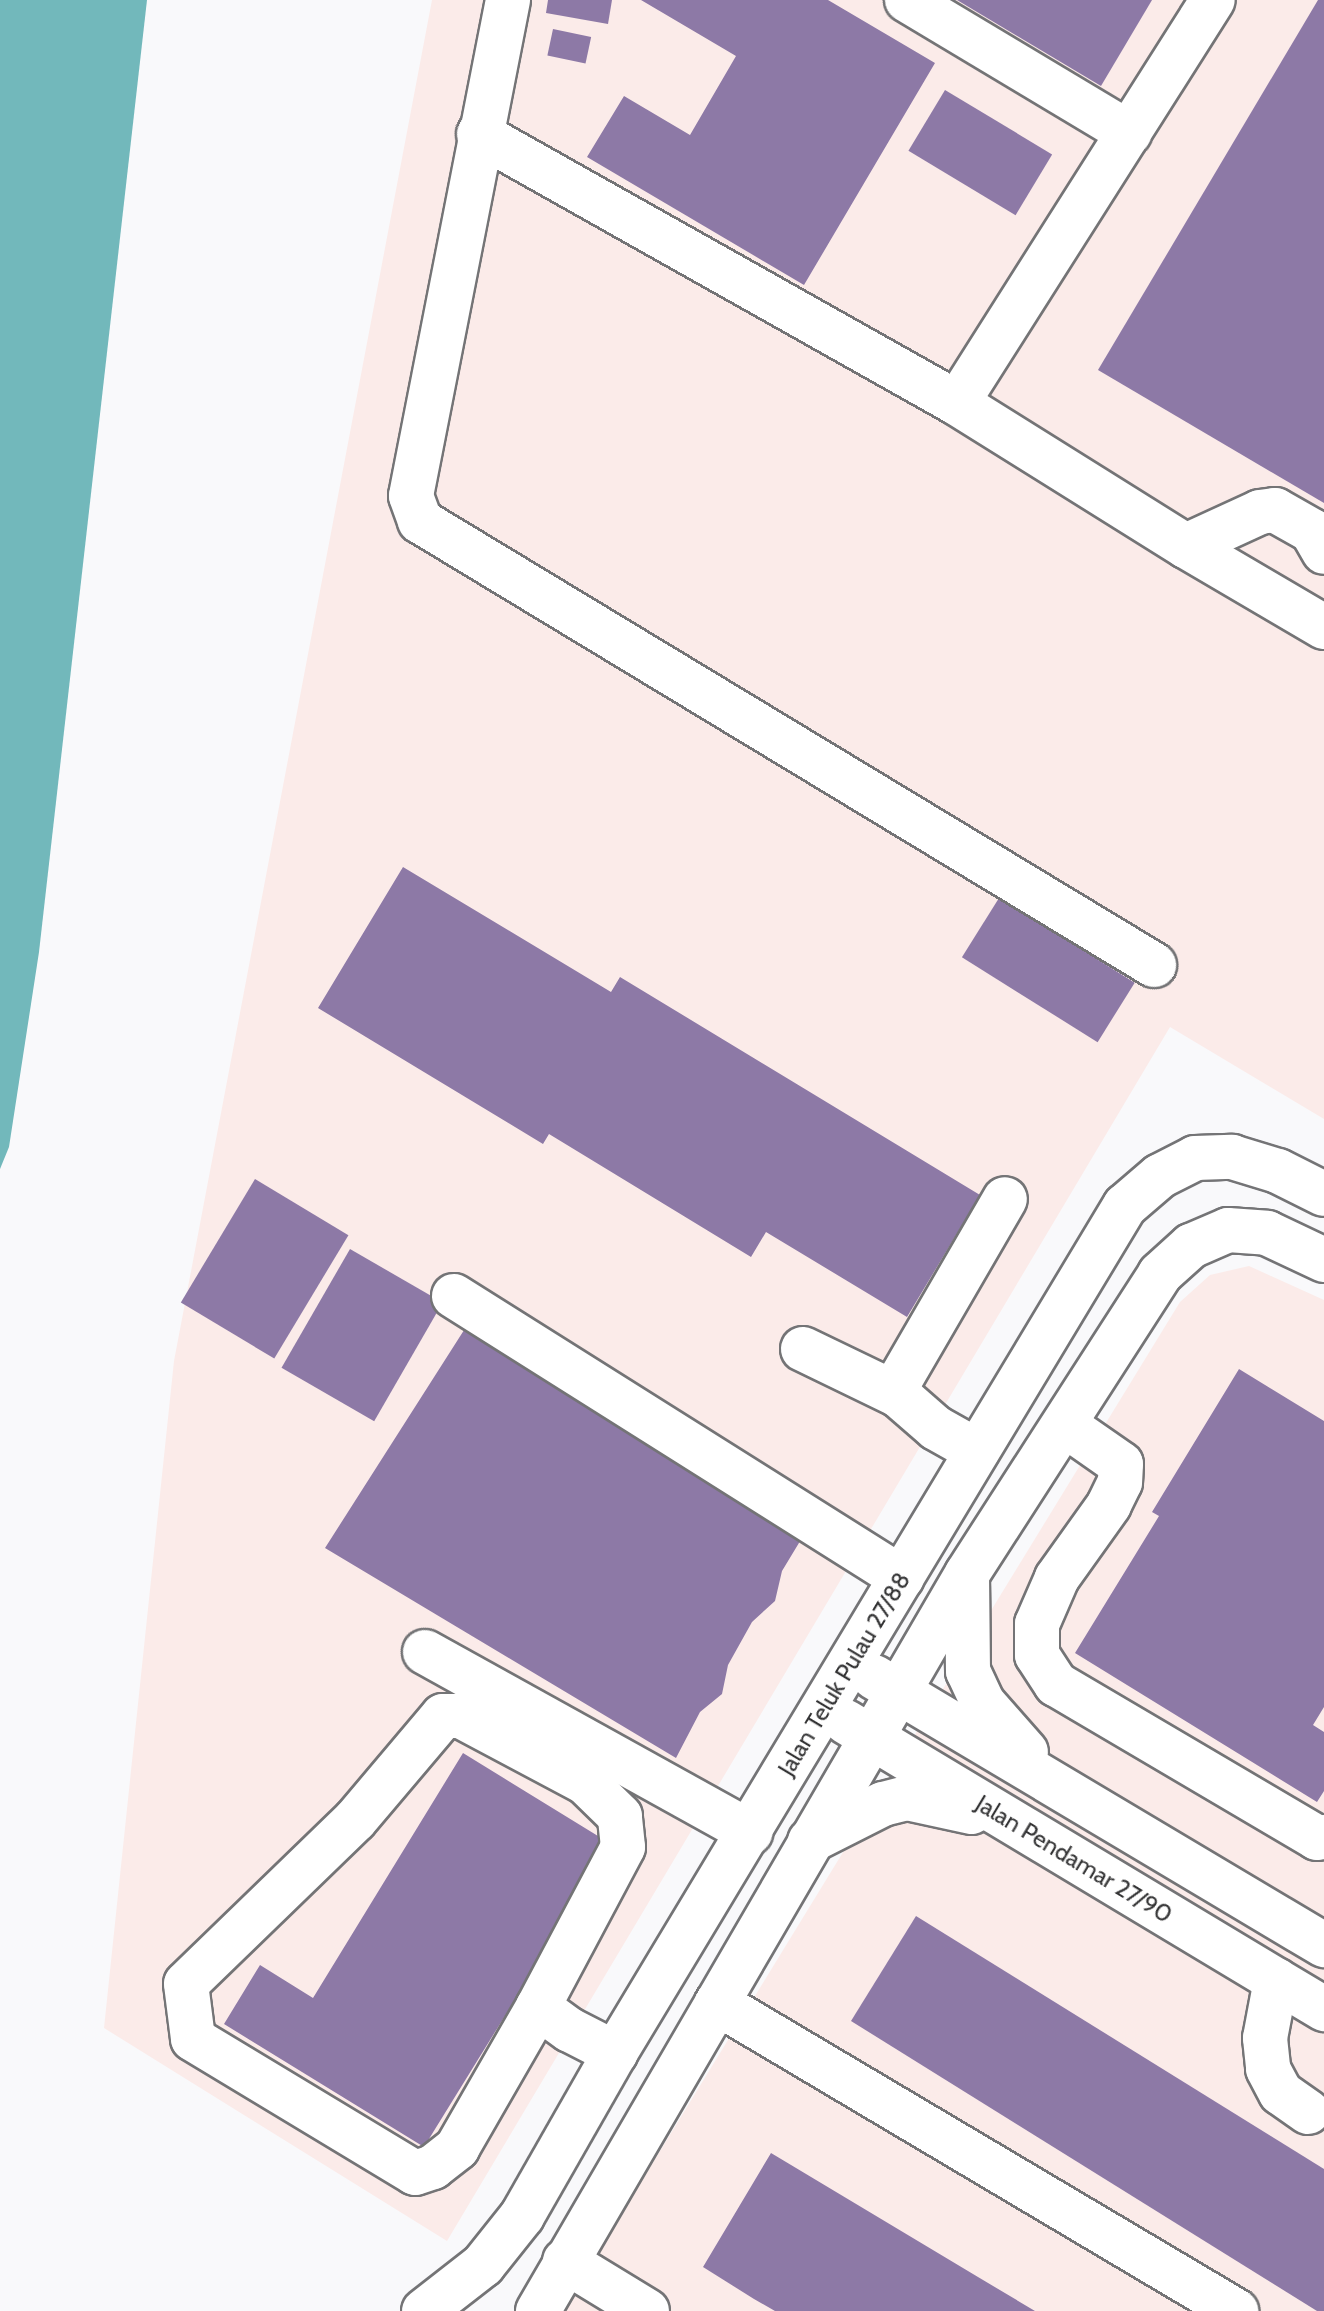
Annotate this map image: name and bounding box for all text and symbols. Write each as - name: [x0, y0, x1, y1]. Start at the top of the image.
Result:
- street label: Jalan Teluk Pulau 27/88: [772, 1567, 916, 1781]
- street label: Jalan Pendamar 27/90: [970, 1789, 1178, 1929]

